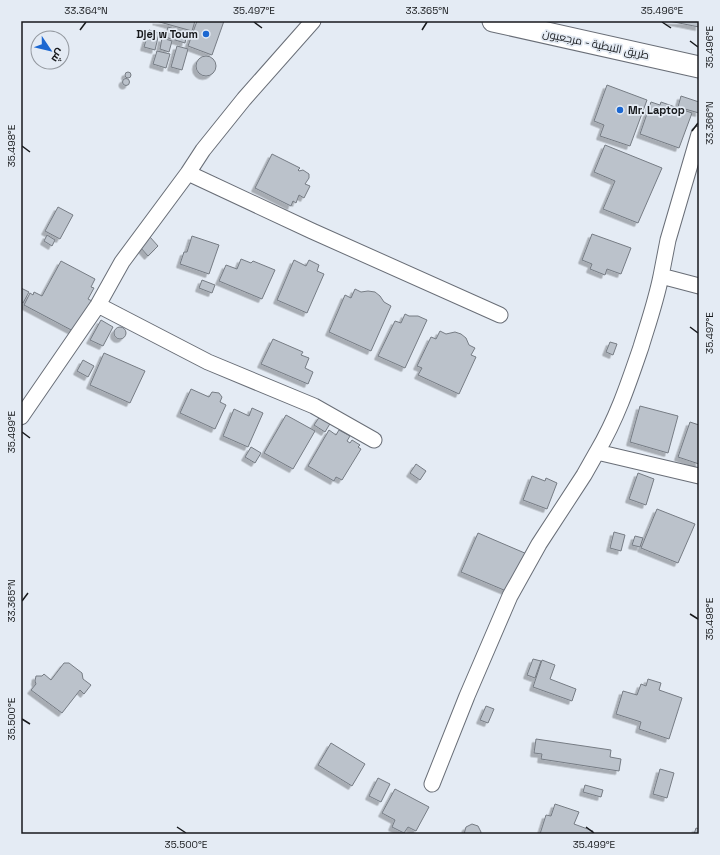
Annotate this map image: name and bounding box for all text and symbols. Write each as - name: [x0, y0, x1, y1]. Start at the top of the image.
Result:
- text: 33.364°N: [64, 4, 108, 17]
- text: 35.497°E: [233, 4, 275, 17]
- text: 33.365°N: [405, 4, 449, 17]
- text: 35.496°E: [641, 4, 684, 17]
- text: 35.496°E: [703, 25, 716, 68]
- street label: طريق النبطية - مرجعيون: [541, 26, 651, 62]
- place label: Djej w Toum: [136, 27, 198, 41]
- marker: Djej w Toum: [201, 29, 211, 39]
- north arrow: [30, 30, 70, 70]
- text: ش: [48, 46, 68, 66]
- text: 33.366°N: [703, 101, 716, 145]
- place label: Mr. Laptop: [628, 103, 685, 117]
- marker: Mr. Laptop: [615, 105, 625, 115]
- text: 35.498°E: [5, 124, 18, 167]
- text: 35.497°E: [703, 312, 716, 354]
- text: 35.499°E: [5, 410, 18, 453]
- text: 33.365°N: [5, 579, 18, 623]
- text: 35.498°E: [703, 597, 716, 640]
- text: 35.500°E: [5, 697, 18, 740]
- text: 35.500°E: [165, 838, 208, 851]
- text: 35.499°E: [573, 838, 616, 851]

